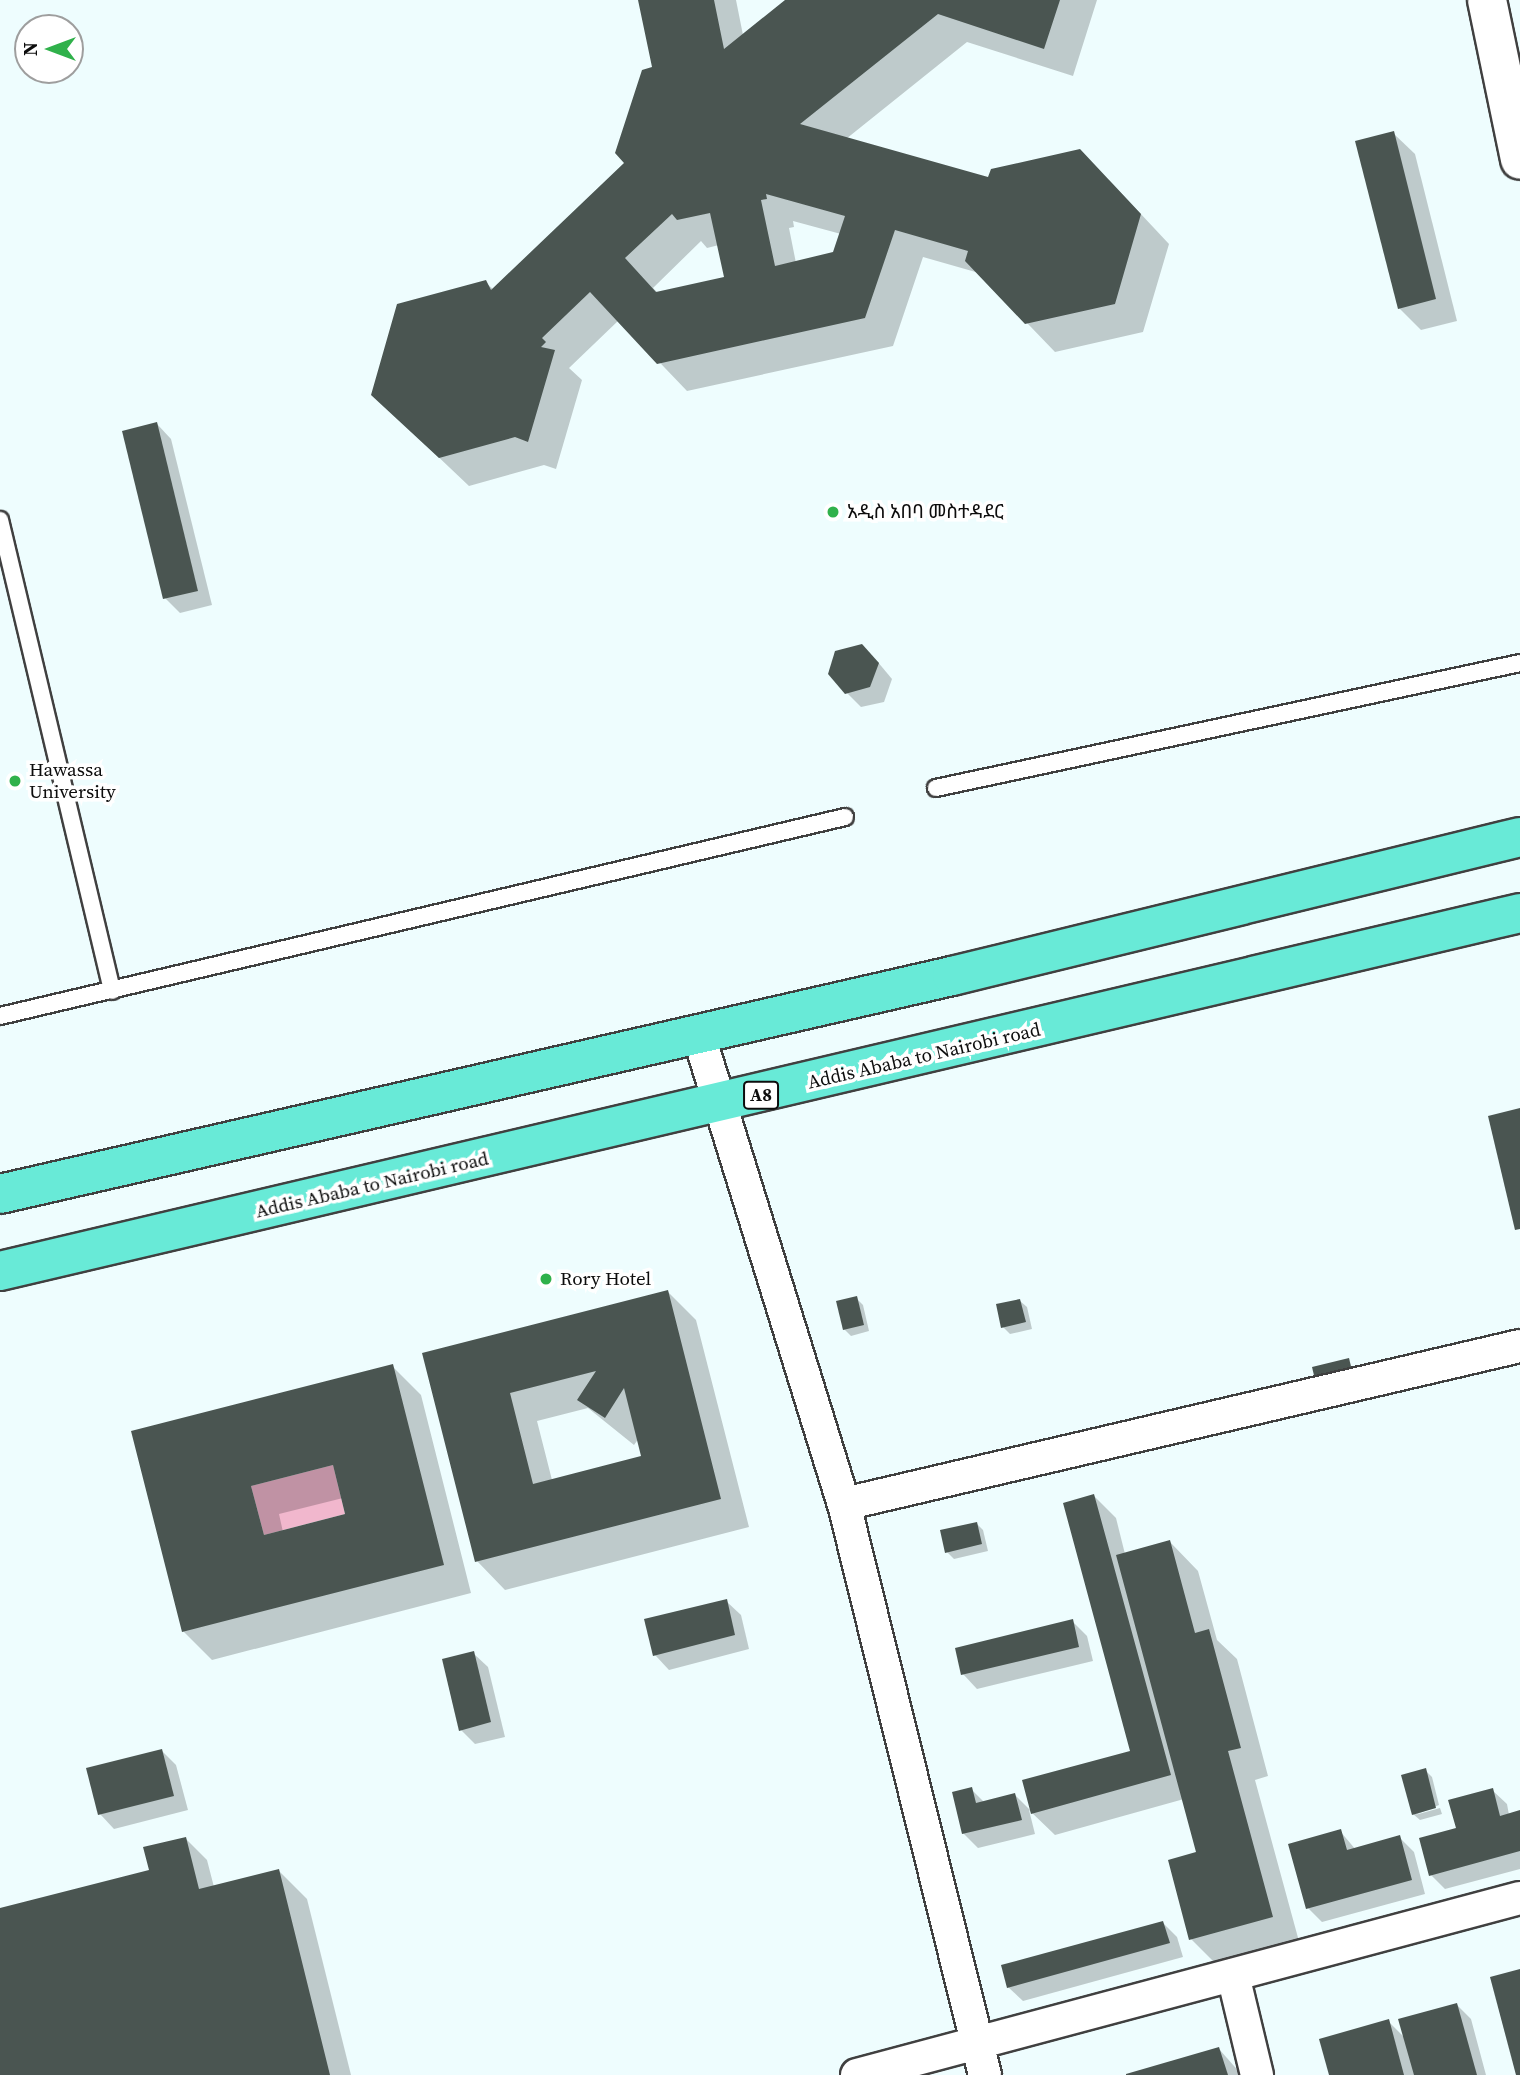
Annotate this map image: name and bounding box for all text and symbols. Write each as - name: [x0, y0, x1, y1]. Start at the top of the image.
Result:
- north arrow: [14, 14, 84, 84]
- text: N: [17, 42, 43, 56]
- place label: አዲስ አበባ መስተዳደር: [847, 501, 1004, 523]
- marker: አዲስ አበባ መስተዳደር: [825, 504, 841, 520]
- place label: Hawassa University: [29, 759, 116, 803]
- marker: Hawassa University: [7, 773, 23, 789]
- street label: Addis Ababa to Nairobi road: [805, 1018, 1043, 1094]
- road number: A8: [742, 1080, 780, 1110]
- street label: Addis Ababa to Nairobi road: [253, 1147, 491, 1223]
- place label: Rory Hotel: [560, 1268, 651, 1290]
- marker: Rory Hotel: [538, 1271, 554, 1287]

